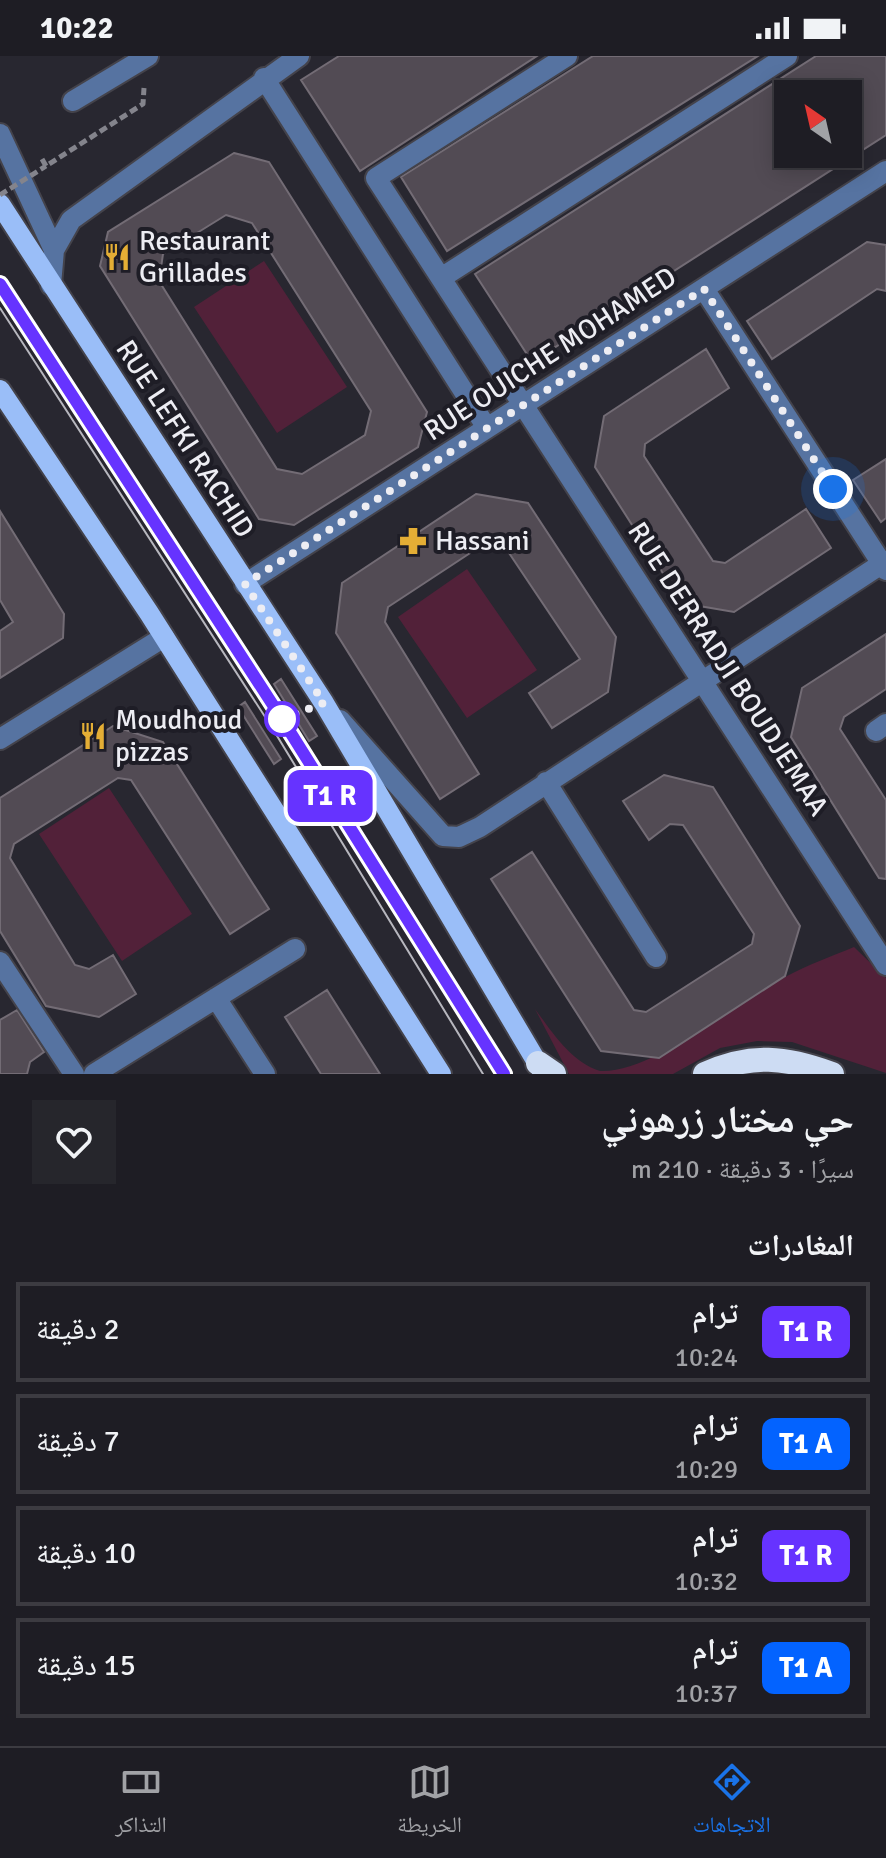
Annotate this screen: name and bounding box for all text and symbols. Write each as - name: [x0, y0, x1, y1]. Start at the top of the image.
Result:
- text: 10:22: [40, 10, 114, 47]
- north arrow: [774, 80, 862, 168]
- map controls: [774, 80, 862, 168]
- place label: Restaurant Grillades: [139, 224, 271, 290]
- restaurant icon: Restaurant Grillades: [102, 242, 132, 272]
- street label: RUE OUICHE MOHAMED: [417, 260, 683, 448]
- street label: RUE LEFKI RACHID: [108, 334, 262, 544]
- your location: [813, 469, 853, 509]
- street label: RUE DERRADJI BOUDJEMAA: [620, 516, 836, 822]
- place label: Hassani: [435, 524, 530, 558]
- pharmacy icon: Hassani: [398, 526, 428, 556]
- unlabelled marker: [265, 702, 299, 736]
- place label: Moudhoud pizzas: [115, 703, 242, 769]
- restaurant icon: Moudhoud pizzas: [78, 721, 108, 751]
- line badge: T1 R: [274, 770, 386, 822]
- text: T1 R: [304, 779, 356, 813]
- text: حي مختار زرهوني: [601, 1096, 854, 1143]
- button: heart: [32, 1100, 116, 1184]
- text: سيرًا · 3 دقيقة · 210 m: [631, 1154, 854, 1186]
- text: المغادرات: [747, 1227, 854, 1264]
- text: ترام: [692, 1295, 738, 1332]
- text: 2 دقيقة: [36, 1311, 120, 1348]
- text: T1 R: [780, 1315, 832, 1349]
- text: 10:24: [675, 1342, 738, 1374]
- text: ترام: [692, 1407, 738, 1444]
- text: 7 دقيقة: [36, 1423, 120, 1460]
- text: T1 A: [779, 1427, 833, 1461]
- text: 10:29: [675, 1454, 738, 1486]
- text: ترام: [692, 1519, 738, 1556]
- text: 10 دقيقة: [36, 1535, 136, 1572]
- text: T1 R: [780, 1539, 832, 1573]
- text: 10:32: [675, 1566, 738, 1598]
- text: ترام: [692, 1631, 738, 1668]
- text: 15 دقيقة: [36, 1647, 136, 1684]
- text: T1 A: [779, 1651, 833, 1685]
- text: 10:37: [675, 1678, 738, 1710]
- tab: التذاكر: [115, 1760, 167, 1846]
- tab: الخريطة: [397, 1760, 462, 1846]
- tab: الاتجاهات: [693, 1760, 771, 1846]

